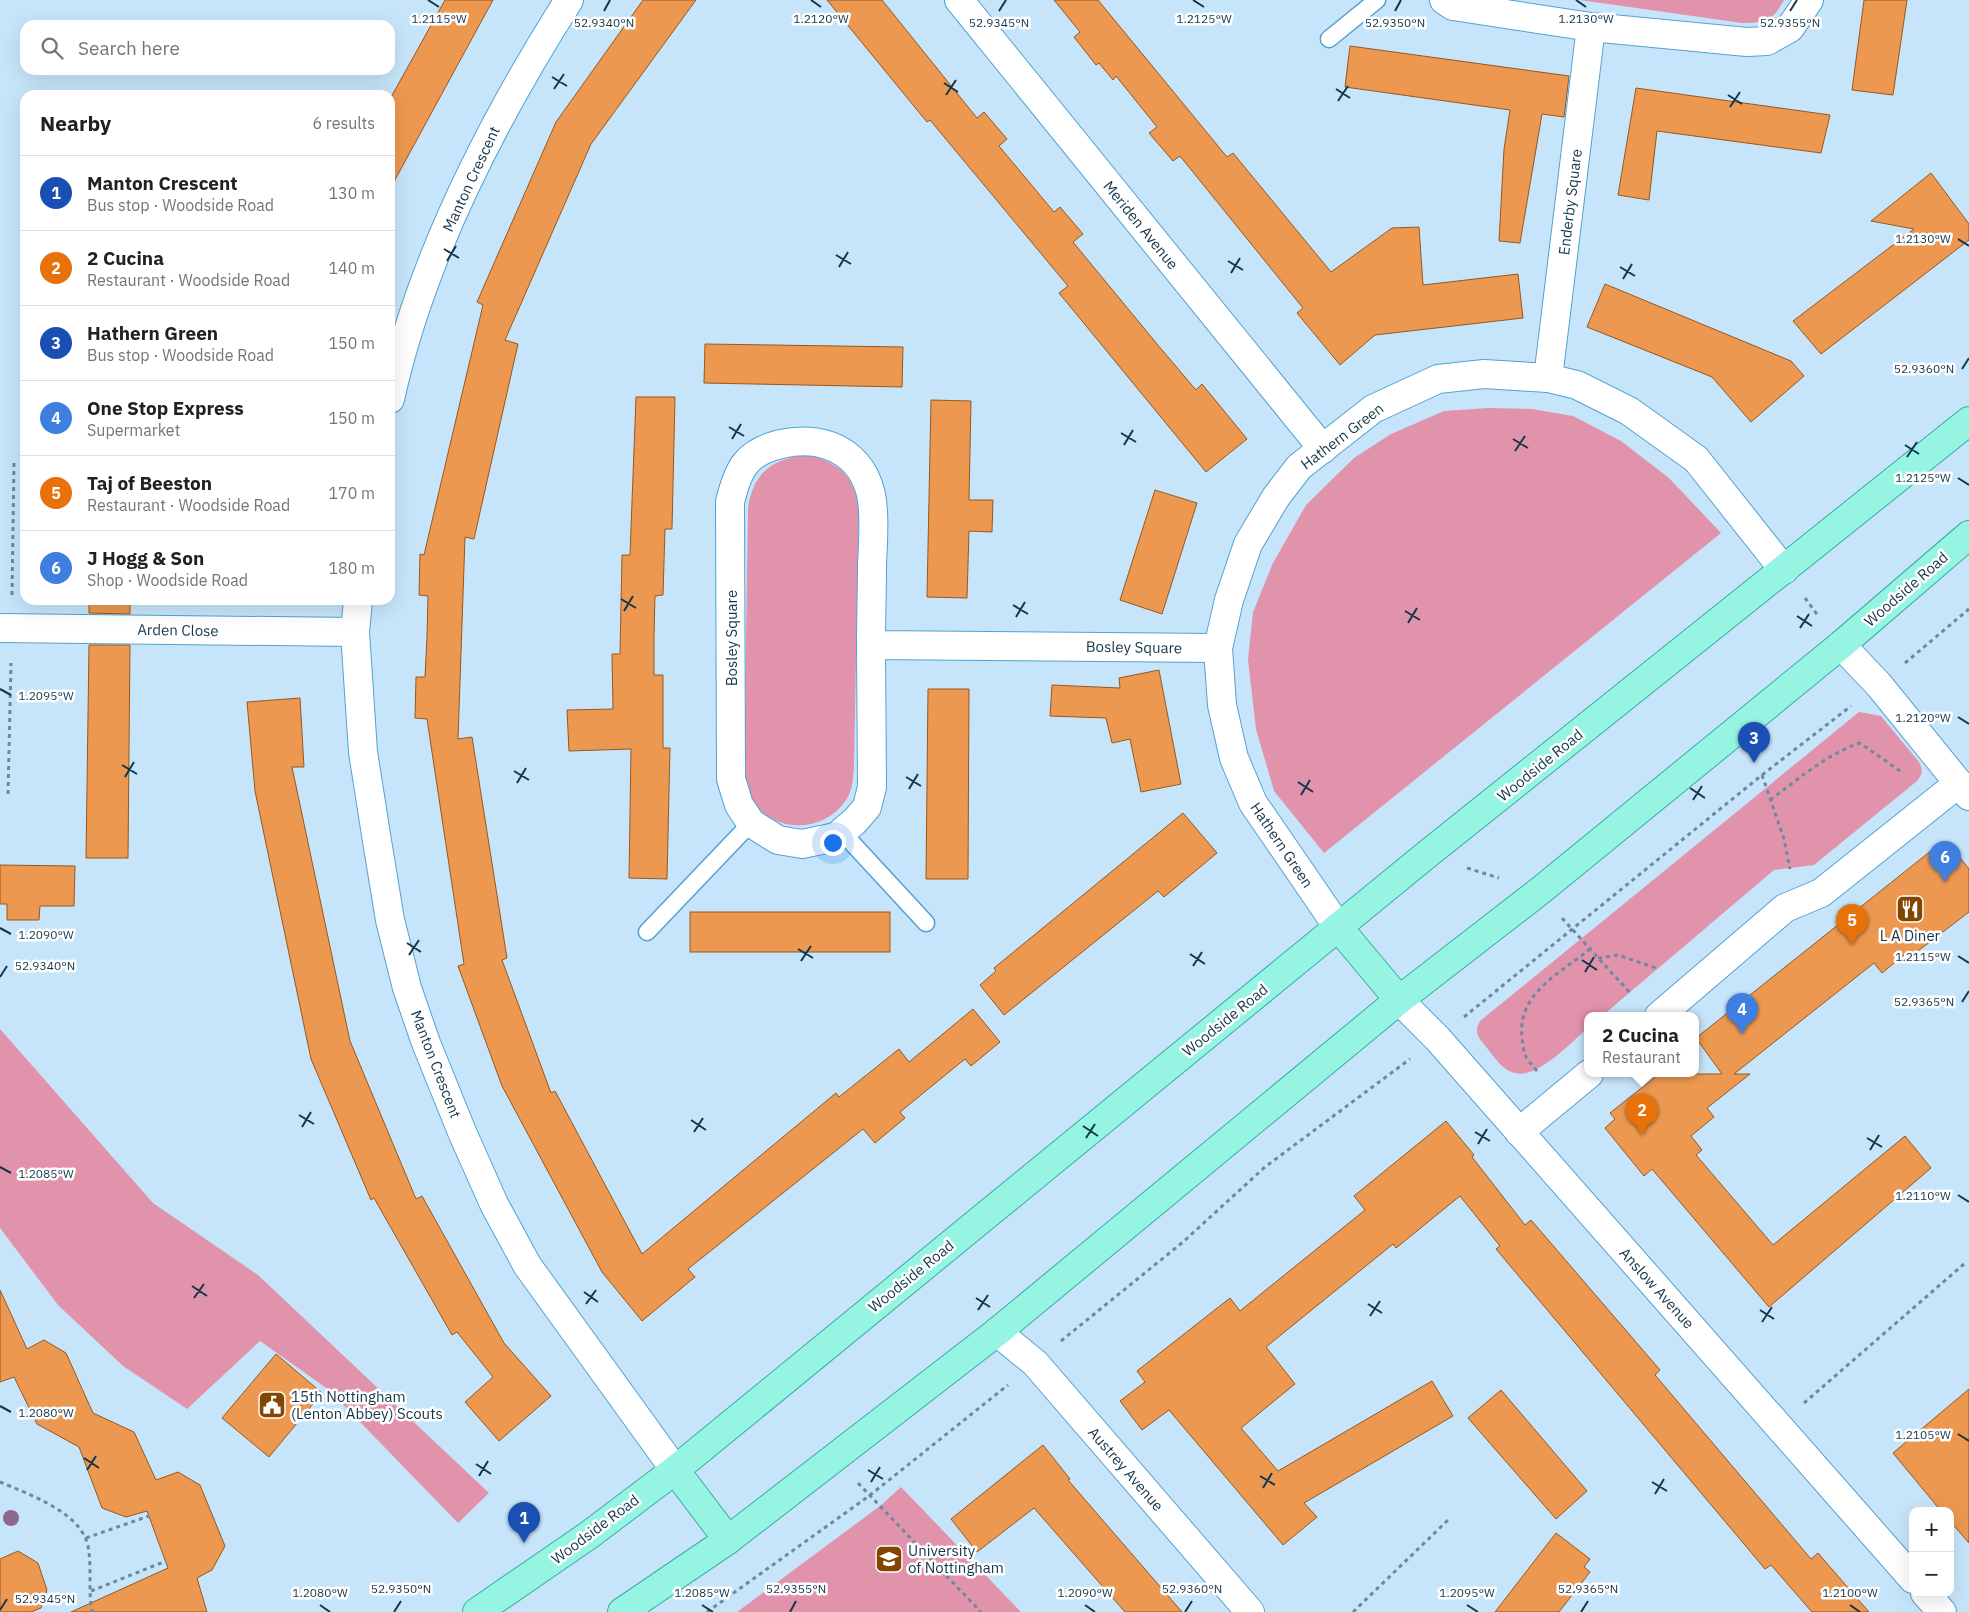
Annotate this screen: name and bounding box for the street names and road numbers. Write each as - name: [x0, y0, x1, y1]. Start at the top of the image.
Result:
- street label: Manton Crescent: [438, 123, 504, 235]
- street label: Enderby Square: [1554, 148, 1586, 256]
- street label: Meriden Avenue: [1099, 177, 1183, 273]
- street label: Hathern Green: [1297, 399, 1387, 473]
- street label: Woodside Road: [1860, 547, 1952, 631]
- street label: Bosley Square: [722, 590, 741, 686]
- street label: Arden Close: [137, 620, 219, 640]
- street label: Bosley Square: [1086, 637, 1182, 657]
- street label: Woodside Road: [1493, 725, 1587, 805]
- street label: Hathern Green: [1246, 799, 1318, 891]
- street label: Woodside Road: [1178, 980, 1272, 1060]
- street label: Manton Crescent: [407, 1007, 465, 1121]
- street label: Woodside Road: [864, 1236, 958, 1316]
- street label: Anslow Avenue: [1615, 1243, 1699, 1333]
- street label: Austrey Avenue: [1084, 1423, 1168, 1515]
- street label: Woodside Road: [547, 1490, 643, 1568]

